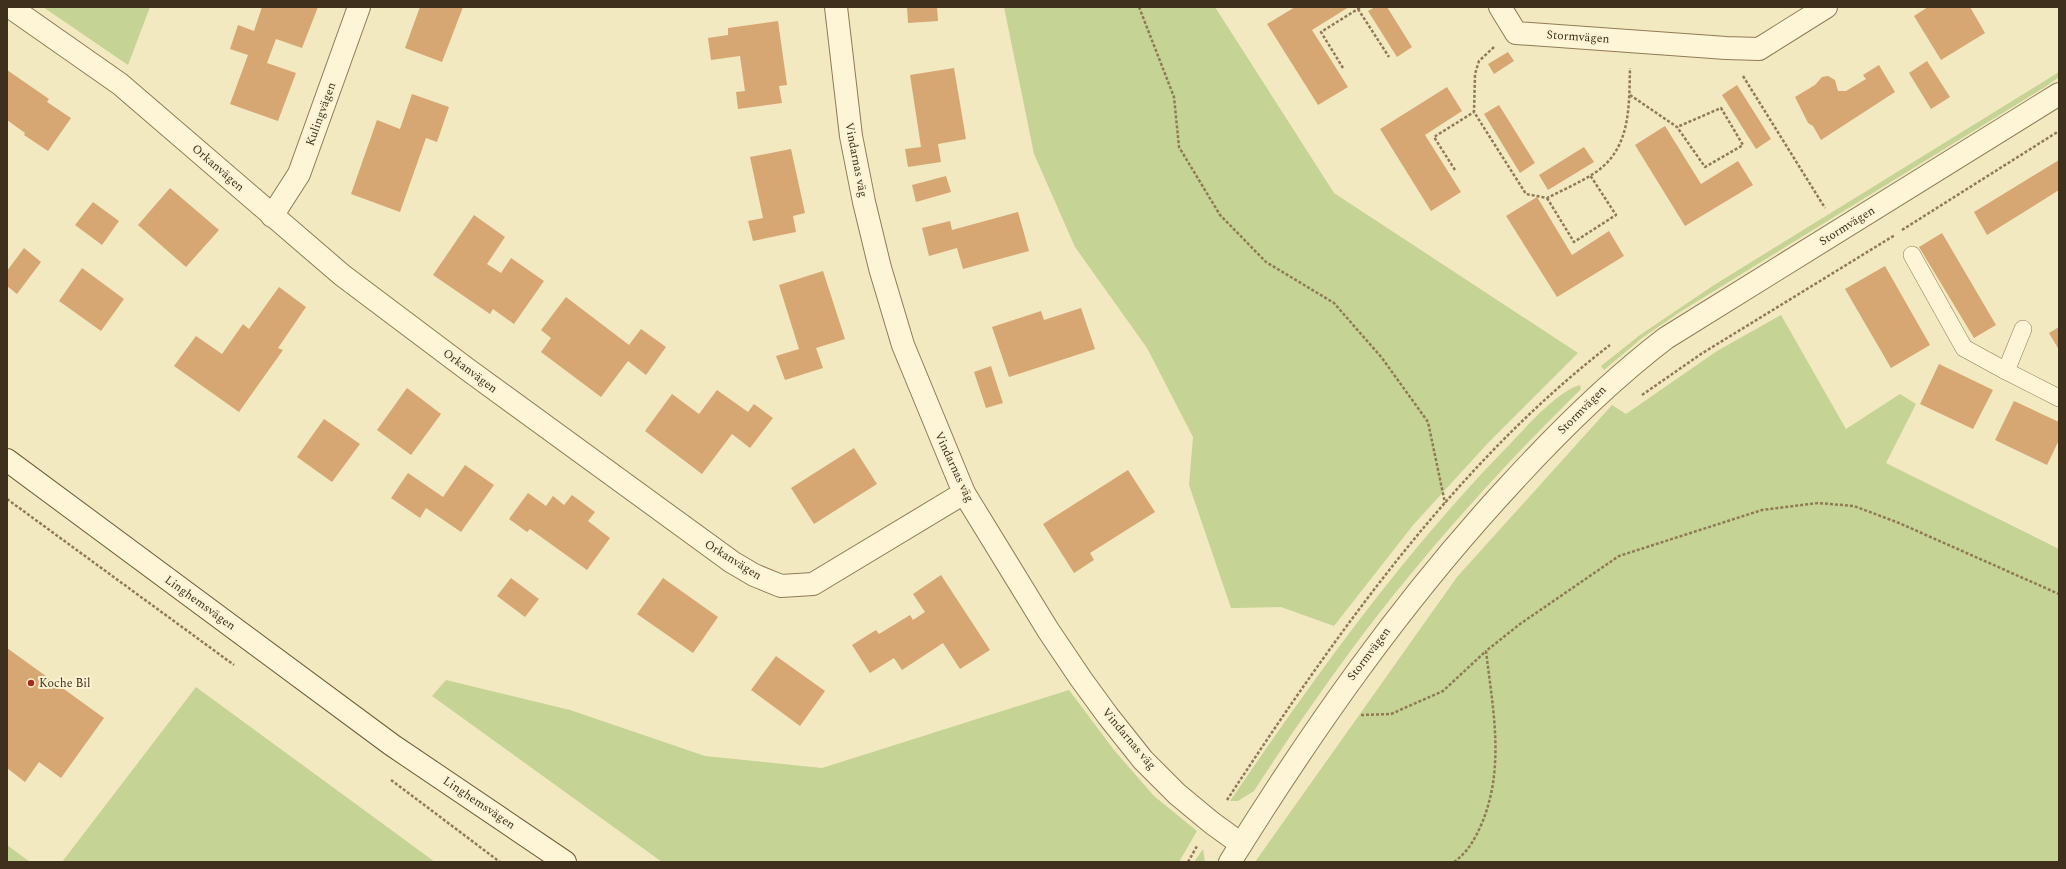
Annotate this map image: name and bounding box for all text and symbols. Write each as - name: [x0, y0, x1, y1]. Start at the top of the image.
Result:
- street label: Stormvägen: [1546, 25, 1610, 49]
- street label: Kulingvägen: [301, 79, 341, 149]
- street label: Vindarnas väg: [839, 121, 873, 199]
- street label: Orkanvägen: [187, 140, 249, 196]
- street label: Stormvägen: [1815, 201, 1879, 251]
- street label: Orkanvägen: [439, 344, 501, 398]
- street label: Stormvägen: [1553, 381, 1611, 439]
- street label: Vindarnas väg: [929, 429, 979, 505]
- street label: Orkanvägen: [701, 535, 765, 585]
- street label: Linghemsvägen: [161, 571, 239, 635]
- street label: Stormvägen: [1342, 623, 1396, 685]
- place label: Koche Bil: [39, 674, 91, 693]
- marker: Koche Bil: [26, 678, 36, 688]
- street label: Vindarnas väg: [1097, 704, 1161, 774]
- street label: Linghemsvägen: [439, 772, 519, 834]

